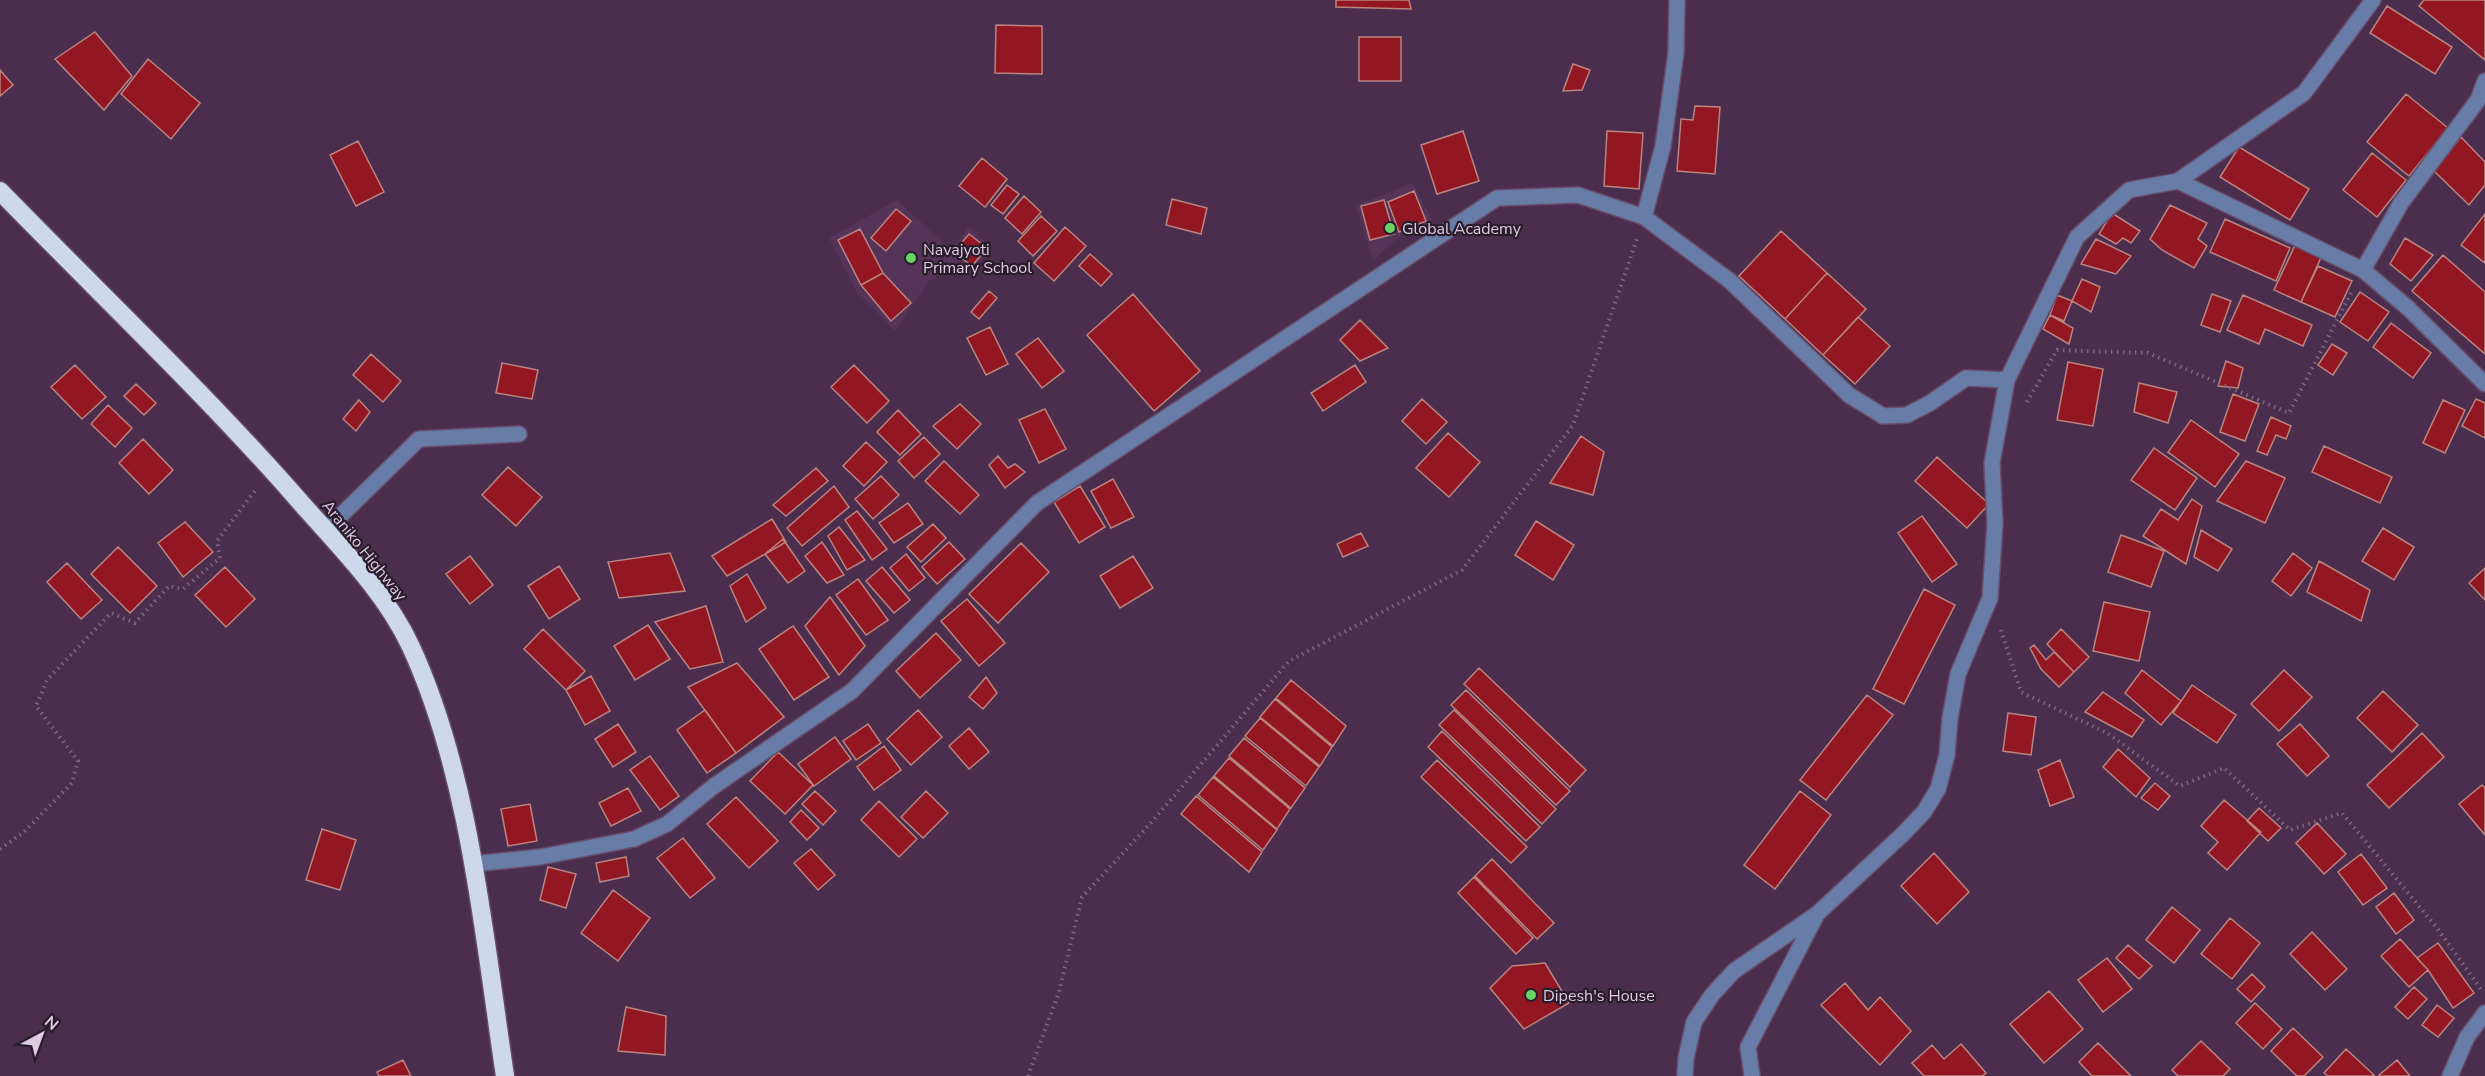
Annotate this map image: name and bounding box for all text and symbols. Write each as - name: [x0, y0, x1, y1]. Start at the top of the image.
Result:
- place label: Global Academy: [1402, 218, 1522, 240]
- marker: Global Academy: [1383, 221, 1397, 235]
- place label: Navajyoti Primary School: [923, 239, 1032, 279]
- marker: Navajyoti Primary School: [904, 251, 918, 265]
- street label: Araniko Highway: [317, 496, 412, 606]
- place label: Dipesh's House: [1543, 985, 1655, 1007]
- marker: Dipesh's House: [1524, 988, 1538, 1002]
- north arrow: [12, 1004, 72, 1064]
- text: N: [39, 1011, 63, 1036]

